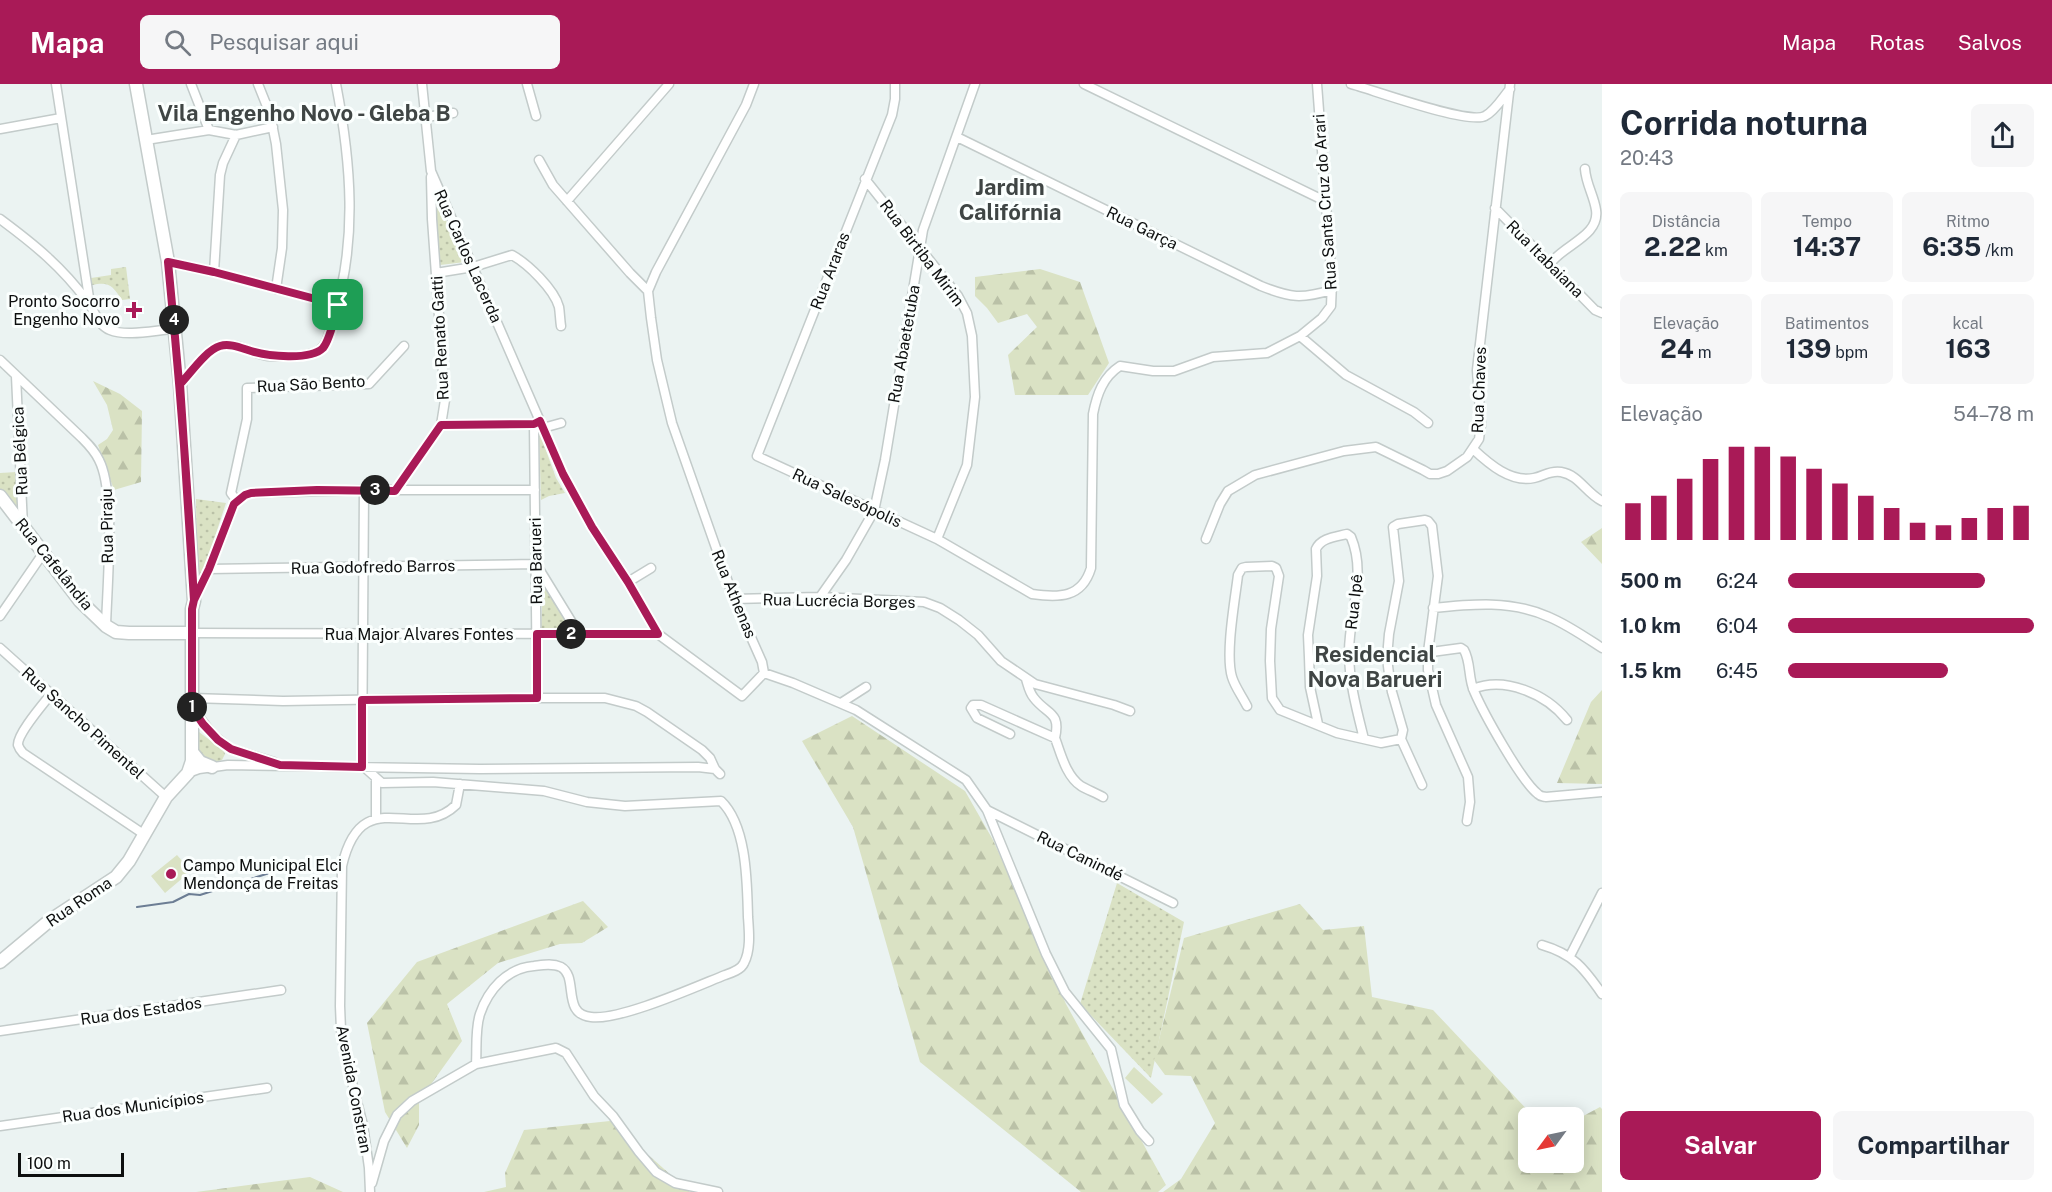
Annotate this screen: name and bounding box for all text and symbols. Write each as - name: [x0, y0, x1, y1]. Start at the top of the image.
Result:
- search box: [140, 15, 560, 69]
- text: Mapa: [30, 26, 104, 59]
- icon: search: [161, 26, 194, 59]
- text: Pesquisar aqui: [209, 29, 359, 55]
- text: Mapa: [1782, 30, 1836, 55]
- text: Rotas: [1869, 30, 1925, 55]
- text: Salvos: [1958, 30, 2022, 55]
- district label: Vila Engenho Novo - Gleba B: [157, 100, 451, 126]
- text: Corrida noturna: [1620, 104, 1868, 142]
- button: share: [1971, 104, 2034, 167]
- street label: Rua Santa Cruz do Arari: [1309, 113, 1341, 291]
- text: 20:43: [1620, 146, 1674, 170]
- district label: Jardim Califórnia: [959, 174, 1061, 225]
- street label: Rua Carlos Lacerda: [430, 186, 506, 326]
- street label: Rua Birtiba Mirim: [876, 196, 968, 310]
- street label: Rua Garça: [1103, 203, 1181, 253]
- text: Distância: [1652, 212, 1720, 231]
- text: Tempo: [1802, 212, 1852, 231]
- text: Ritmo: [1946, 212, 1990, 231]
- street label: Rua Itabaiana: [1502, 216, 1588, 302]
- street label: Rua Araras: [806, 229, 854, 313]
- text: 2.22: [1644, 231, 1701, 262]
- text: 14:37: [1793, 231, 1861, 262]
- text: 6:35: [1922, 231, 1981, 262]
- text: km: [1701, 241, 1728, 260]
- text: /km: [1981, 241, 2014, 260]
- street label: Rua Renato Gatti: [427, 275, 453, 401]
- pin: [312, 279, 363, 330]
- street label: Rua Abaetetuba: [884, 283, 924, 405]
- icon: arrive: [321, 288, 354, 321]
- place label: Pronto Socorro Engenho Novo: [8, 292, 120, 329]
- marker: Pronto Socorro Engenho Novo: [125, 301, 143, 319]
- pin: 4: [159, 305, 189, 335]
- text: 4: [169, 310, 179, 329]
- text: Elevação: [1653, 314, 1719, 333]
- text: Batimentos: [1785, 314, 1869, 333]
- text: kcal: [1953, 314, 1983, 333]
- text: 24: [1660, 333, 1694, 364]
- text: 139: [1786, 333, 1831, 364]
- text: 163: [1945, 333, 1991, 364]
- text: m: [1694, 343, 1712, 362]
- text: bpm: [1831, 343, 1868, 362]
- street label: Rua Chaves: [1468, 346, 1490, 434]
- street label: Rua São Bento: [256, 372, 366, 396]
- text: Elevação: [1620, 402, 1703, 426]
- text: 54–78 m: [1953, 402, 2034, 426]
- street label: Rua Bélgica: [8, 406, 32, 496]
- street label: Rua Salesópolis: [789, 464, 905, 532]
- pin: 3: [360, 475, 390, 505]
- text: 3: [370, 480, 380, 499]
- street label: Rua Piraju: [97, 488, 117, 564]
- street label: Rua Cafelândia: [11, 514, 97, 614]
- street label: Rua Barueri: [526, 517, 546, 605]
- street label: Rua Athenas: [708, 547, 760, 641]
- street label: Rua Godofredo Barros: [290, 556, 456, 578]
- text: 500 m: [1620, 569, 1682, 593]
- text: 6:24: [1716, 569, 1758, 593]
- street label: Rua Ipê: [1342, 573, 1366, 631]
- street label: Rua Lucrécia Borges: [762, 590, 916, 612]
- text: 1.0 km: [1620, 614, 1681, 638]
- text: 6:04: [1716, 614, 1758, 638]
- pin: 2: [556, 619, 586, 649]
- text: 2: [566, 624, 576, 643]
- street label: Rua Major Alvares Fontes: [324, 625, 514, 644]
- district label: Residencial Nova Barueri: [1308, 641, 1442, 692]
- text: 1.5 km: [1620, 659, 1681, 683]
- text: 6:45: [1716, 659, 1758, 683]
- street label: Rua Sancho Pimentel: [18, 663, 148, 783]
- pin: 1: [177, 692, 207, 722]
- text: 1: [189, 697, 195, 716]
- street label: Rua Canindé: [1034, 827, 1126, 885]
- place label: Campo Municipal Elci Mendonça de Freitas: [183, 856, 342, 893]
- marker: Campo Municipal Elci Mendonça de Freitas: [164, 867, 178, 881]
- street label: Rua Roma: [43, 873, 115, 931]
- street label: Rua dos Estados: [79, 993, 203, 1029]
- street label: Avenida Constran: [332, 1023, 376, 1155]
- street label: Rua dos Municípios: [61, 1088, 205, 1126]
- north arrow: [1518, 1107, 1584, 1173]
- map controls: [1518, 1107, 1584, 1173]
- button: Salvar: [1620, 1111, 1821, 1180]
- button: Compartilhar: [1833, 1111, 2034, 1180]
- scale bar: [18, 1150, 124, 1178]
- text: 100 m: [27, 1154, 71, 1173]

